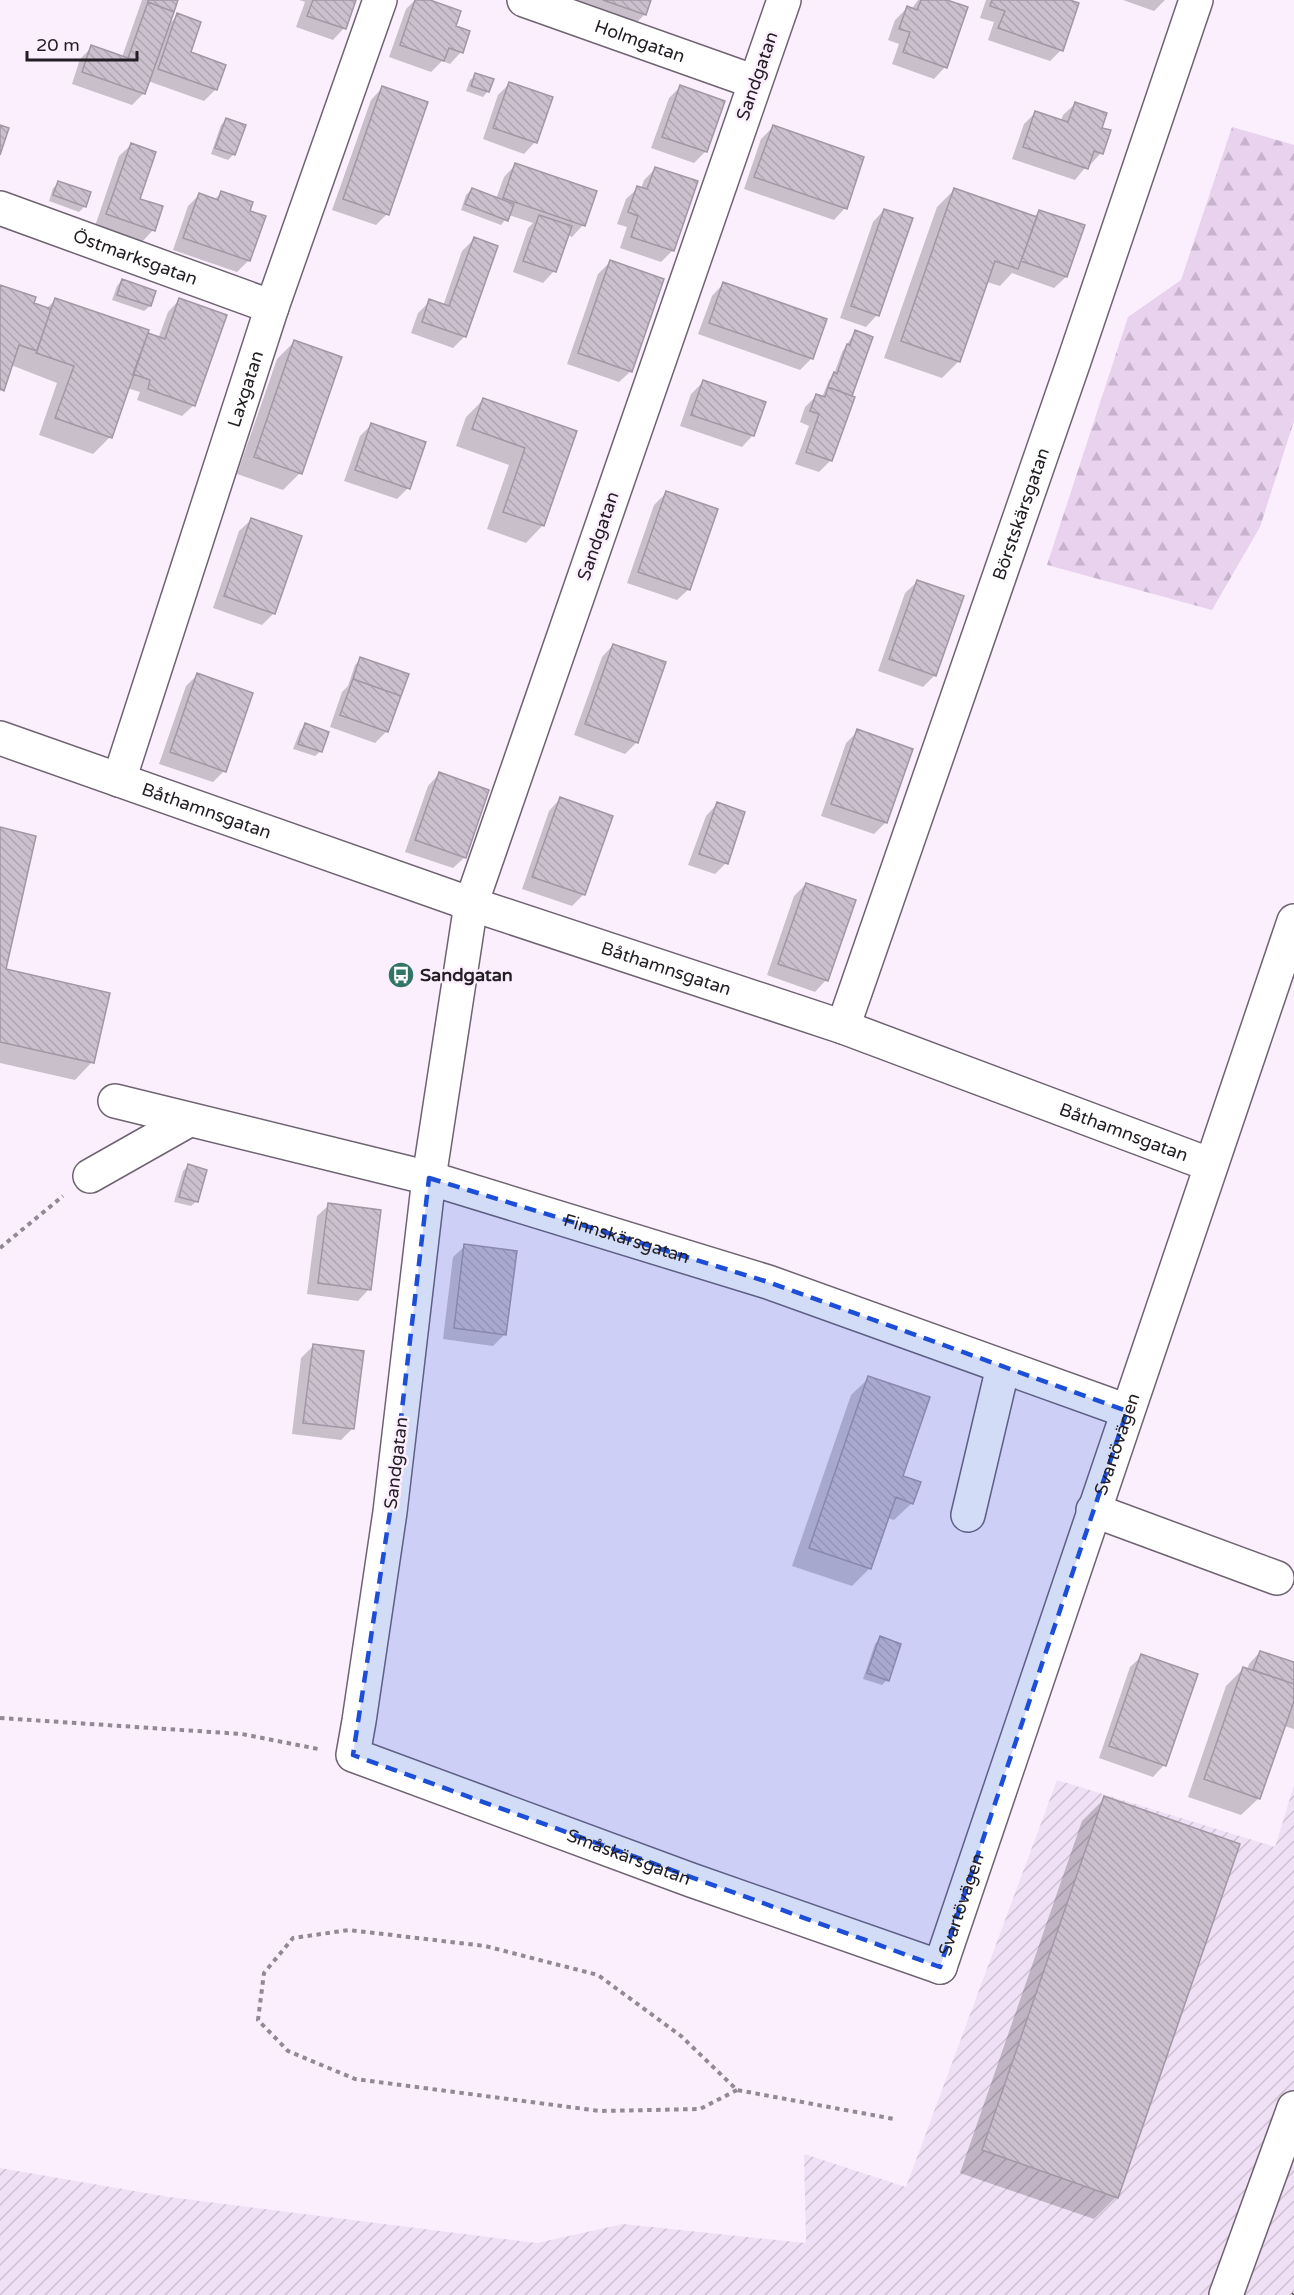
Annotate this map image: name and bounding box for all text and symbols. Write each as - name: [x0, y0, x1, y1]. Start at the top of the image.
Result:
- street label: Holmgatan: [592, 15, 688, 67]
- scale bar: [27, 24, 136, 62]
- street label: Sandgatan: [732, 29, 782, 123]
- text: 20 m: [36, 34, 80, 56]
- street label: Östmarksgatan: [70, 224, 201, 290]
- street label: Laxgatan: [223, 348, 268, 430]
- street label: Börstskärsgatan: [988, 445, 1054, 583]
- street label: Sandgatan: [573, 489, 623, 583]
- street label: Båthamnsgatan: [139, 778, 274, 844]
- street label: Båthamnsgatan: [598, 937, 734, 1000]
- bus stop icon: Sandgatan: [386, 960, 416, 990]
- place label: Sandgatan: [420, 964, 513, 986]
- street label: Båthamnsgatan: [1056, 1098, 1191, 1166]
- street label: Finnskärsgatan: [561, 1209, 692, 1268]
- street label: Svartövägen: [1089, 1390, 1144, 1498]
- street label: Sandgatan: [379, 1416, 413, 1510]
- street label: Småskärsgatan: [564, 1824, 694, 1890]
- street label: Svartövägen: [934, 1850, 989, 1959]

